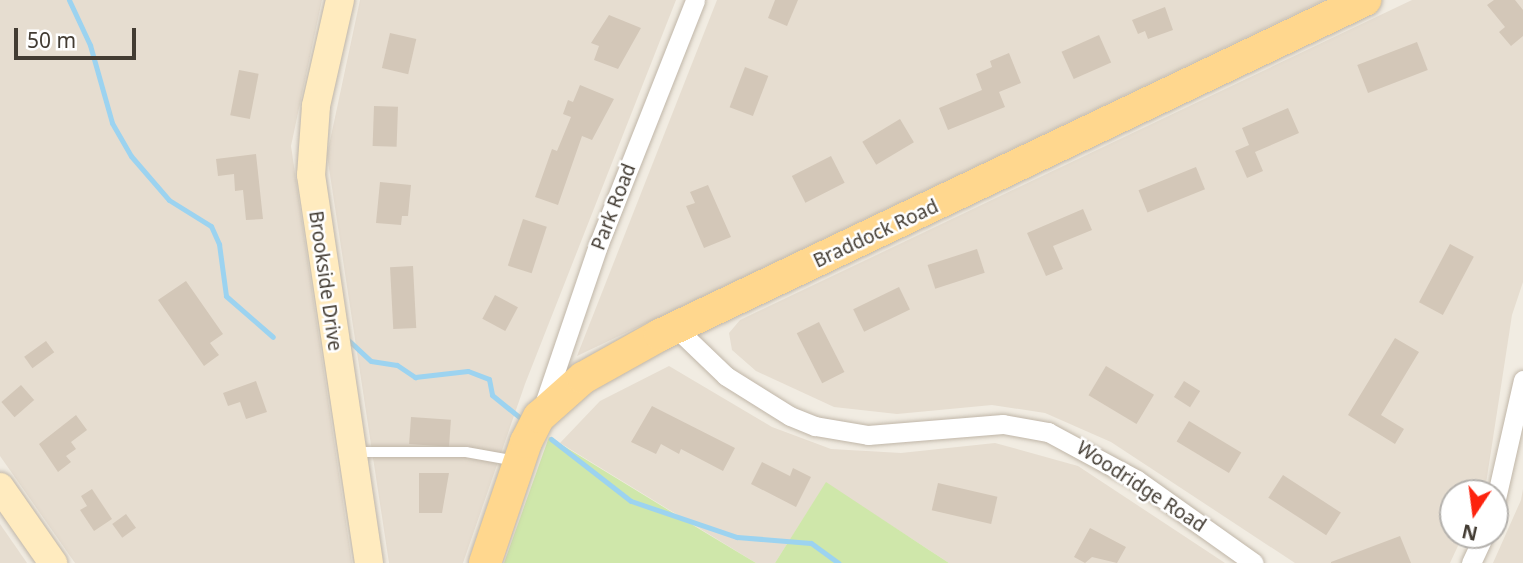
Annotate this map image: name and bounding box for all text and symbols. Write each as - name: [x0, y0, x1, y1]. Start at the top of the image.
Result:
- scale bar: [18, 14, 140, 58]
- text: 50 m: [27, 26, 76, 54]
- street label: Park Road: [587, 161, 641, 253]
- street label: Braddock Road: [810, 195, 942, 273]
- street label: Brookside Drive: [304, 209, 346, 353]
- street label: Woodridge Road: [1072, 437, 1210, 537]
- north arrow: [1439, 479, 1509, 549]
- text: N: [1459, 518, 1480, 547]

